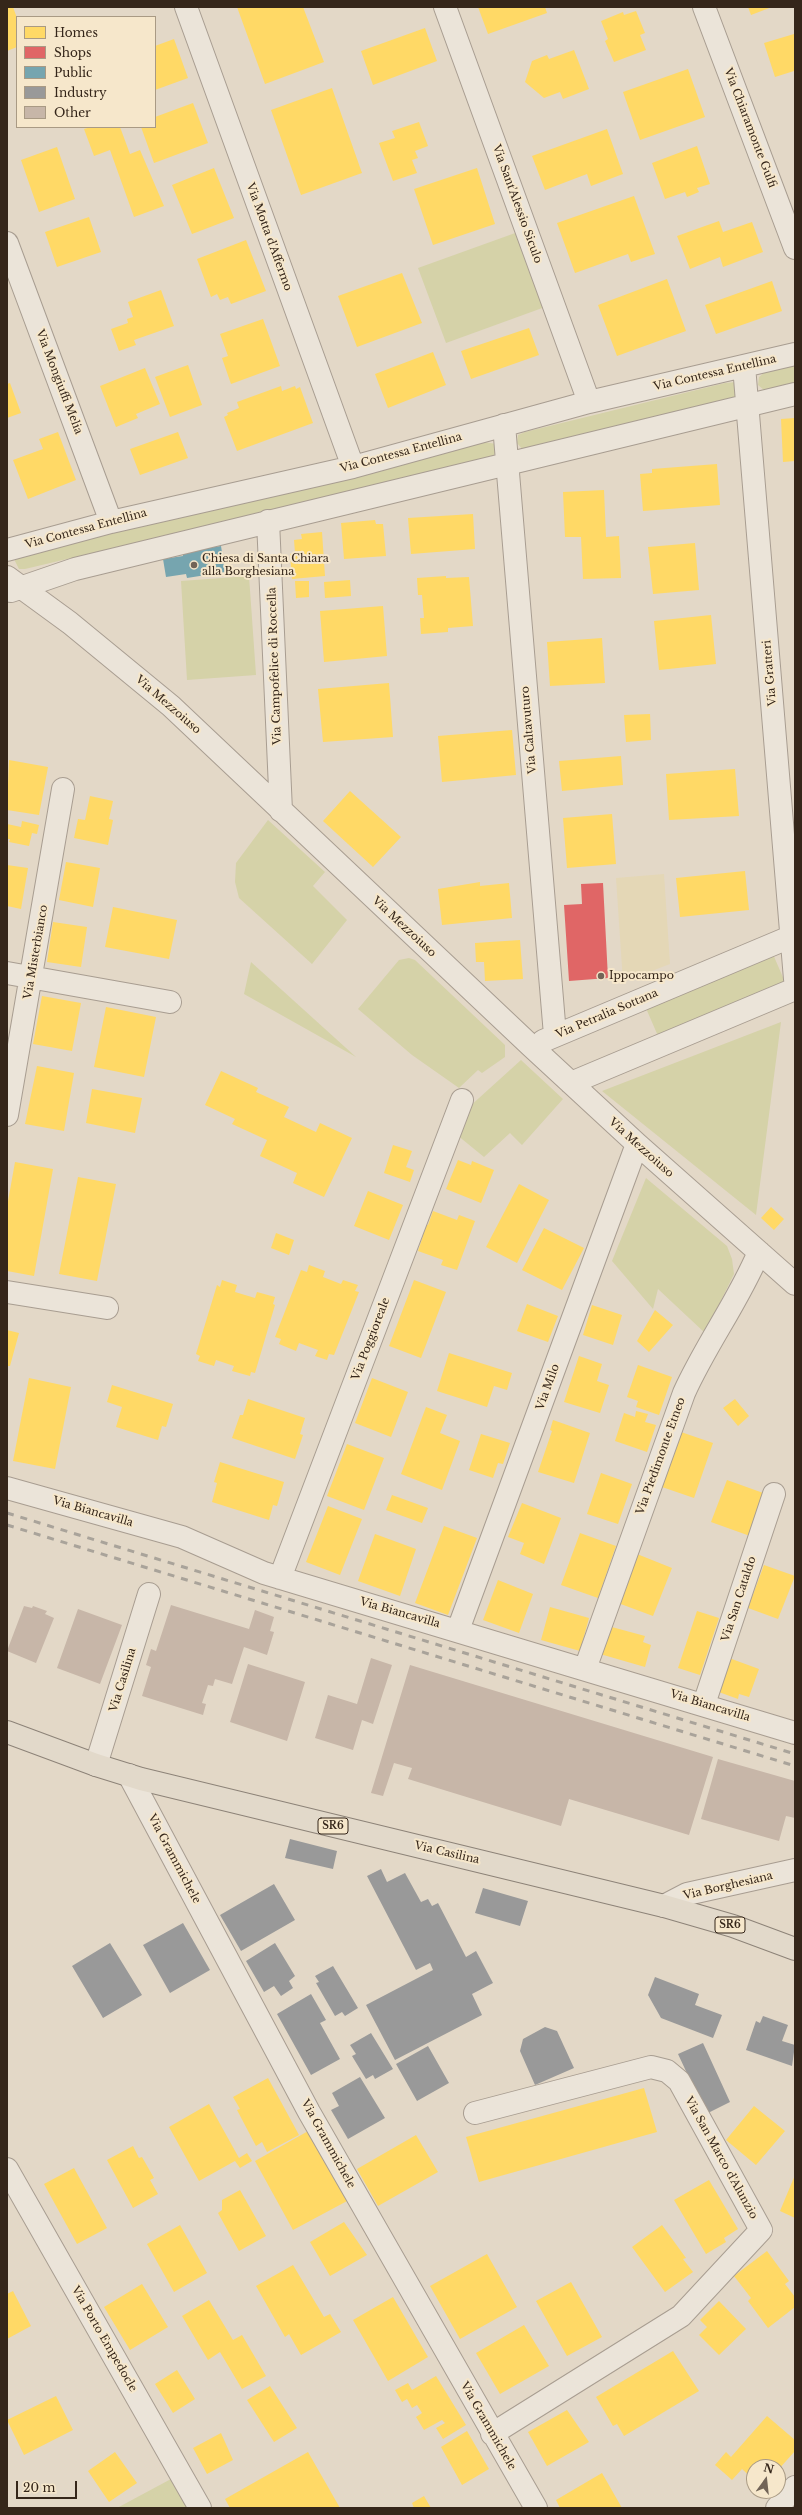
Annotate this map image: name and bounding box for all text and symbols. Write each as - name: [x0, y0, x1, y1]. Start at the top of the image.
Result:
- legend: [16, 16, 156, 128]
- text: Homes: [54, 25, 98, 40]
- text: Shops: [54, 45, 91, 60]
- text: Public: [54, 65, 93, 80]
- street label: Via Chiaramonte Gulfi: [721, 66, 779, 190]
- text: Industry: [54, 85, 107, 100]
- text: Other: [54, 105, 91, 120]
- street label: Via Sant'Alessio Siculo: [489, 143, 545, 265]
- street label: Via Motta d'Affermo: [243, 181, 295, 293]
- street label: Via Mongiuffi Melia: [33, 328, 85, 436]
- street label: Via Contessa Entellina: [652, 352, 778, 394]
- street label: Via Contessa Entellina: [339, 430, 463, 476]
- street label: Via Contessa Entellina: [24, 506, 148, 552]
- place label: Chiesa di Santa Chiara alla Borghesiana: [202, 552, 329, 578]
- marker: Chiesa di Santa Chiara alla Borghesiana: [189, 560, 199, 570]
- street label: Via Campofelice di Roccella: [266, 587, 284, 745]
- street label: Via Gratteri: [761, 640, 779, 706]
- street label: Via Mezzoiuso: [133, 673, 203, 737]
- street label: Via Caltavuturo: [519, 686, 539, 774]
- street label: Via Mezzoiuso: [369, 894, 439, 960]
- street label: Via Misterbianco: [21, 904, 51, 1000]
- place label: Ippocampo: [609, 969, 674, 983]
- marker: Ippocampo: [596, 971, 606, 981]
- street label: Via Petralia Sottana: [554, 987, 660, 1041]
- street label: Via Mezzoiuso: [606, 1116, 676, 1180]
- street label: Via Poggioreale: [349, 1296, 393, 1382]
- street label: Via Milo: [534, 1362, 562, 1412]
- street label: Via Piedimonte Etneo: [634, 1396, 688, 1516]
- street label: Via Biancavilla: [51, 1494, 135, 1530]
- street label: Via San Cataldo: [719, 1555, 759, 1643]
- street label: Via Biancavilla: [358, 1595, 442, 1631]
- street label: Via Casilina: [107, 1646, 139, 1714]
- street label: Via Biancavilla: [668, 1688, 752, 1724]
- street label: Via Grammichele: [145, 1812, 203, 1906]
- road number: SR6: [318, 1818, 348, 1834]
- street label: Via Casilina: [413, 1839, 481, 1867]
- street label: Via Borghesiana: [682, 1869, 774, 1903]
- road number: SR6: [715, 1917, 745, 1933]
- street label: Via San Marco d'Alunzio: [682, 2094, 760, 2222]
- street label: Via Grammichele: [298, 2097, 358, 2191]
- street label: Via Porto Empedocle: [68, 2284, 140, 2394]
- street label: Via Grammichele: [457, 2380, 519, 2472]
- north arrow: [746, 2459, 786, 2499]
- text: N: [762, 2460, 776, 2476]
- scale bar: [18, 2473, 79, 2499]
- text: 20 m: [23, 2480, 55, 2495]

